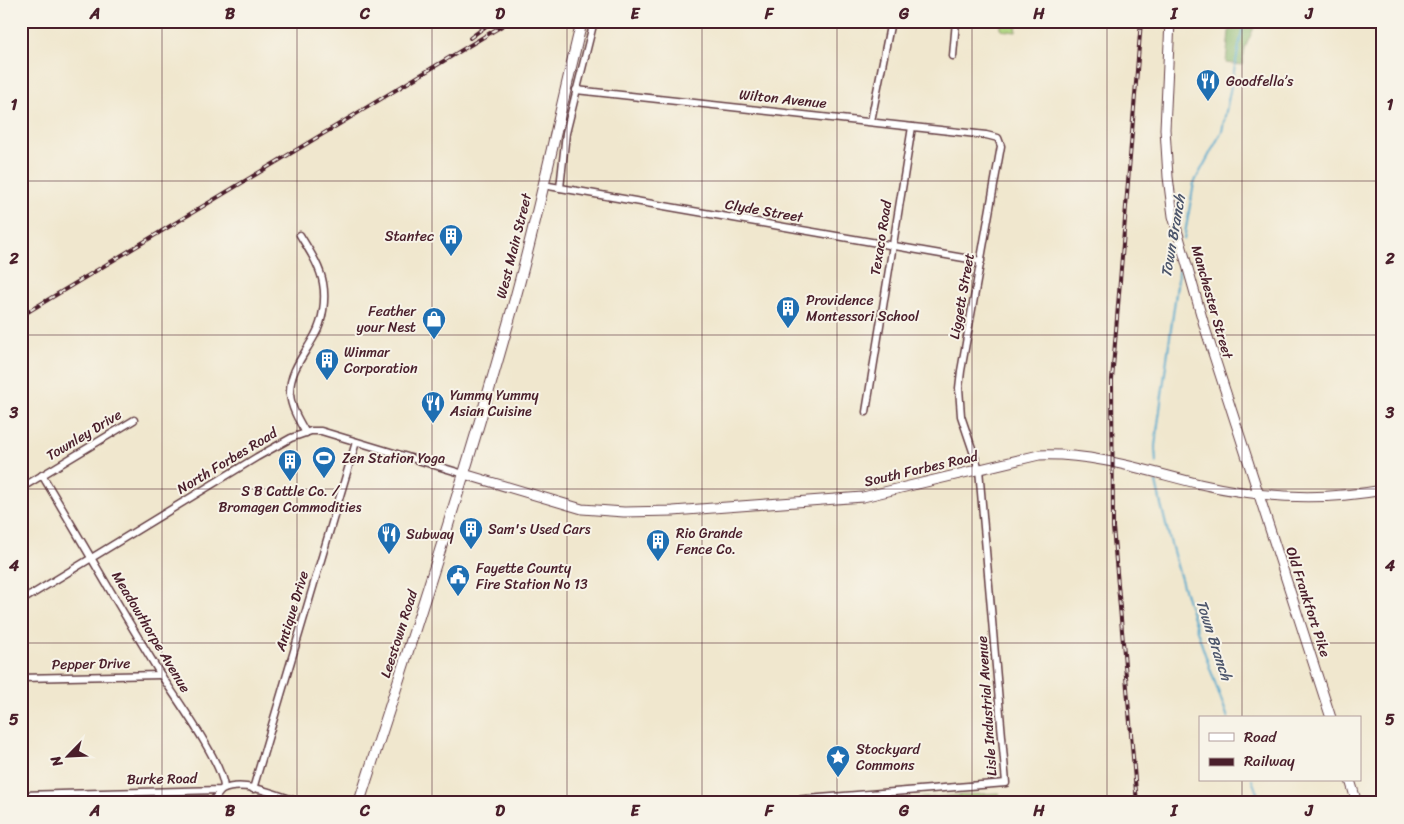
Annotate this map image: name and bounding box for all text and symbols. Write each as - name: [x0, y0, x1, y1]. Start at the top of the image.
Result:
- text: A: [89, 0, 100, 28]
- text: B: [225, 0, 236, 28]
- text: C: [359, 0, 371, 28]
- text: D: [495, 0, 505, 28]
- text: E: [631, 0, 641, 28]
- text: F: [764, 0, 775, 28]
- text: G: [898, 0, 910, 28]
- text: H: [1032, 0, 1045, 28]
- text: I: [1170, 0, 1179, 28]
- text: J: [1304, 0, 1314, 28]
- restaurant icon: Goodfella’s: [1195, 68, 1221, 102]
- place label: Goodfella’s: [1226, 69, 1294, 94]
- street label: Wilton Avenue: [738, 82, 828, 116]
- text: 1: [11, 90, 18, 119]
- text: 1: [1387, 90, 1394, 119]
- street label: West Main Street: [489, 189, 539, 301]
- water label: Town Branch: [1153, 191, 1193, 279]
- street label: Clyde Street: [723, 192, 806, 230]
- street label: Texaco Road: [863, 197, 900, 277]
- building icon: Stantec: [438, 223, 464, 257]
- place label: Stantec: [385, 224, 434, 249]
- street label: Manchester Street: [1184, 242, 1240, 363]
- text: 2: [8, 244, 19, 273]
- text: 2: [1384, 244, 1395, 273]
- street label: Liggett Street: [942, 251, 982, 341]
- place label: Providence Montessori School: [806, 288, 920, 329]
- building icon: Providence Montessori School: [775, 295, 801, 329]
- place label: Feather your Nest: [356, 299, 417, 340]
- shop icon: Feather your Nest: [421, 306, 447, 340]
- place label: Winmar Corporation: [344, 340, 418, 381]
- building icon: Winmar Corporation: [314, 347, 340, 381]
- place label: Yummy Yummy Asian Cuisine: [449, 383, 539, 424]
- restaurant icon: Yummy Yummy Asian Cuisine: [420, 390, 446, 424]
- text: 3: [9, 398, 19, 427]
- text: 3: [1385, 398, 1395, 427]
- street label: Townley Drive: [41, 402, 127, 468]
- street label: North Forbes Road: [172, 420, 284, 501]
- street label: South Forbes Road: [862, 443, 982, 494]
- sports icon: Zen Station Yoga: [311, 445, 337, 479]
- place label: Zen Station Yoga: [342, 446, 445, 471]
- building icon: S B Cattle Co. / Bromagen Commodities: [277, 448, 303, 482]
- place label: S B Cattle Co. / Bromagen Commodities: [218, 479, 362, 520]
- building icon: Sam's Used Cars: [458, 516, 484, 550]
- place label: Sam's Used Cars: [488, 517, 591, 542]
- restaurant icon: Subway: [376, 521, 402, 555]
- place label: Rio Grande Fence Co.: [676, 521, 743, 562]
- place label: Subway: [406, 522, 455, 547]
- building icon: Rio Grande Fence Co.: [645, 528, 671, 562]
- street label: Old Frankfort Pike: [1278, 543, 1338, 661]
- text: 4: [8, 551, 19, 580]
- text: 4: [1384, 551, 1395, 580]
- place label: Fayette County Fire Station No 13: [476, 556, 588, 597]
- public building icon: Fayette County Fire Station No 13: [445, 563, 471, 597]
- street label: Meadowthorpe Avenue: [105, 566, 197, 698]
- street label: Antique Drive: [268, 568, 316, 655]
- street label: Leestown Road: [373, 585, 425, 681]
- water label: Town Branch: [1189, 596, 1240, 685]
- street label: Lisle Industrial Avenue: [970, 635, 1004, 777]
- street label: Pepper Drive: [51, 651, 131, 677]
- text: 5: [9, 705, 19, 734]
- text: 5: [1385, 705, 1395, 734]
- legend: [1199, 716, 1362, 782]
- text: Road: [1244, 724, 1277, 750]
- north arrow: [42, 732, 92, 782]
- place label: Stockyard Commons: [856, 737, 921, 778]
- place icon: Stockyard Commons: [825, 744, 851, 778]
- text: Railway: [1244, 748, 1295, 774]
- text: N: [43, 751, 70, 772]
- street label: Burke Road: [127, 766, 199, 792]
- text: A: [89, 796, 100, 824]
- text: B: [225, 796, 236, 824]
- text: C: [359, 796, 371, 824]
- text: D: [495, 796, 505, 824]
- text: E: [631, 796, 641, 824]
- text: F: [764, 796, 775, 824]
- text: G: [898, 796, 910, 824]
- text: H: [1032, 796, 1045, 824]
- text: I: [1170, 796, 1179, 824]
- text: J: [1304, 796, 1314, 824]

